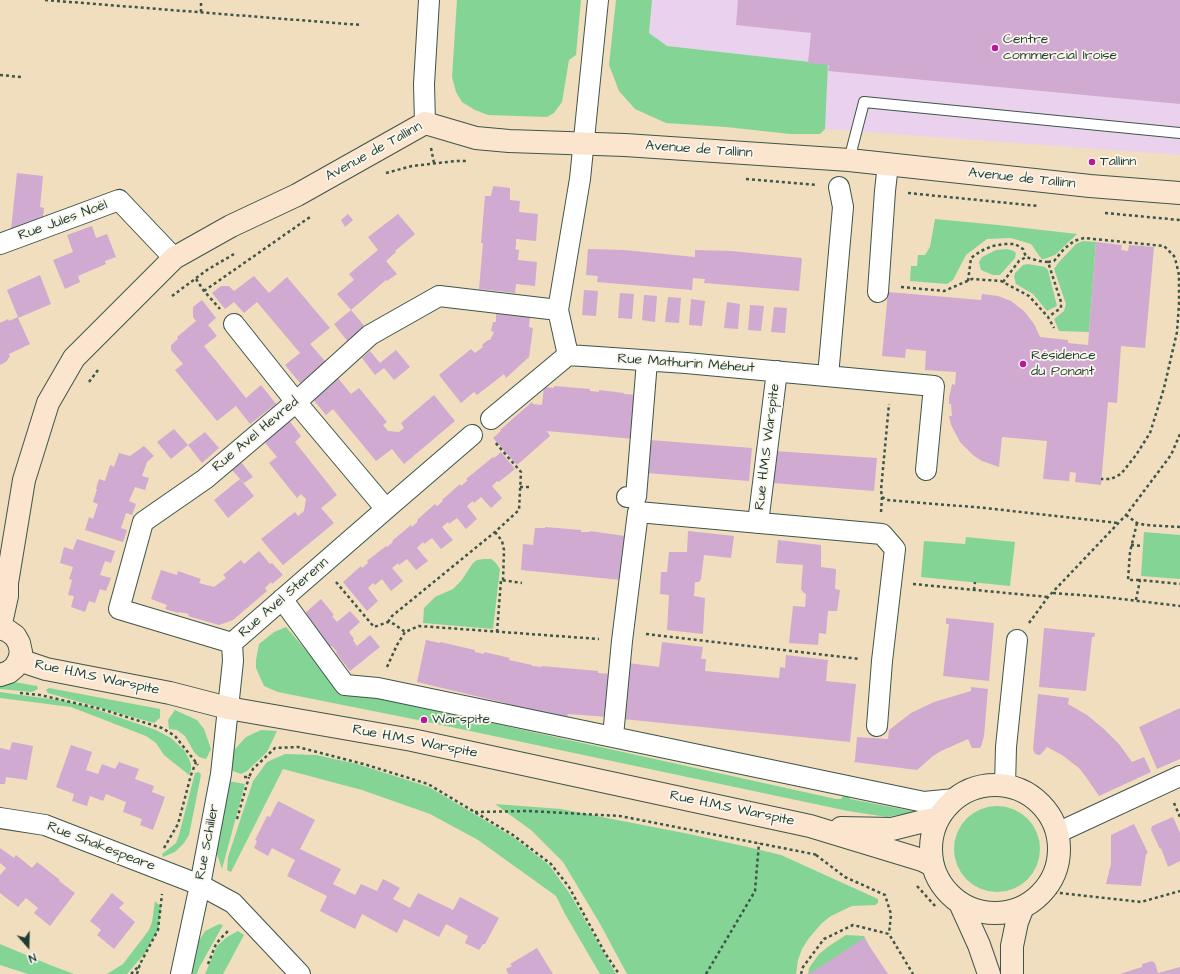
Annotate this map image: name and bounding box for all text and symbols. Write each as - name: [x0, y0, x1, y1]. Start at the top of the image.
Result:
- place label: Centre commercial Iroise: [1003, 32, 1117, 64]
- marker: Centre commercial Iroise: [990, 43, 1000, 53]
- street label: Avenue de Tallinn: [323, 119, 425, 185]
- street label: Avenue de Tallinn: [645, 138, 753, 162]
- place label: Tallinn: [1100, 154, 1136, 170]
- marker: Tallinn: [1087, 157, 1097, 167]
- street label: Avenue de Tallinn: [968, 165, 1076, 193]
- street label: Rue Jules Noël: [16, 197, 110, 245]
- place label: Résidence du Ponant: [1031, 348, 1096, 380]
- street label: Rue Mathurin Méheut: [617, 351, 755, 377]
- marker: Résidence du Ponant: [1018, 359, 1028, 369]
- street label: Rue H.M.S Warspite: [752, 383, 784, 511]
- street label: Rue Avel Hevred: [209, 394, 303, 476]
- street label: Rue Avel Sterenn: [236, 554, 332, 642]
- street label: Rue H.M.S Warspite: [33, 657, 161, 699]
- place label: Warspite: [432, 712, 490, 728]
- marker: Warspite: [419, 715, 429, 725]
- street label: Rue H.M.S Warspite: [351, 722, 479, 762]
- street label: Rue H.M.S Warspite: [668, 788, 796, 830]
- street label: Rue Schiller: [192, 803, 224, 881]
- street label: Rue Shakespeare: [45, 819, 157, 875]
- north arrow: [8, 926, 48, 966]
- text: N: [26, 950, 38, 966]

